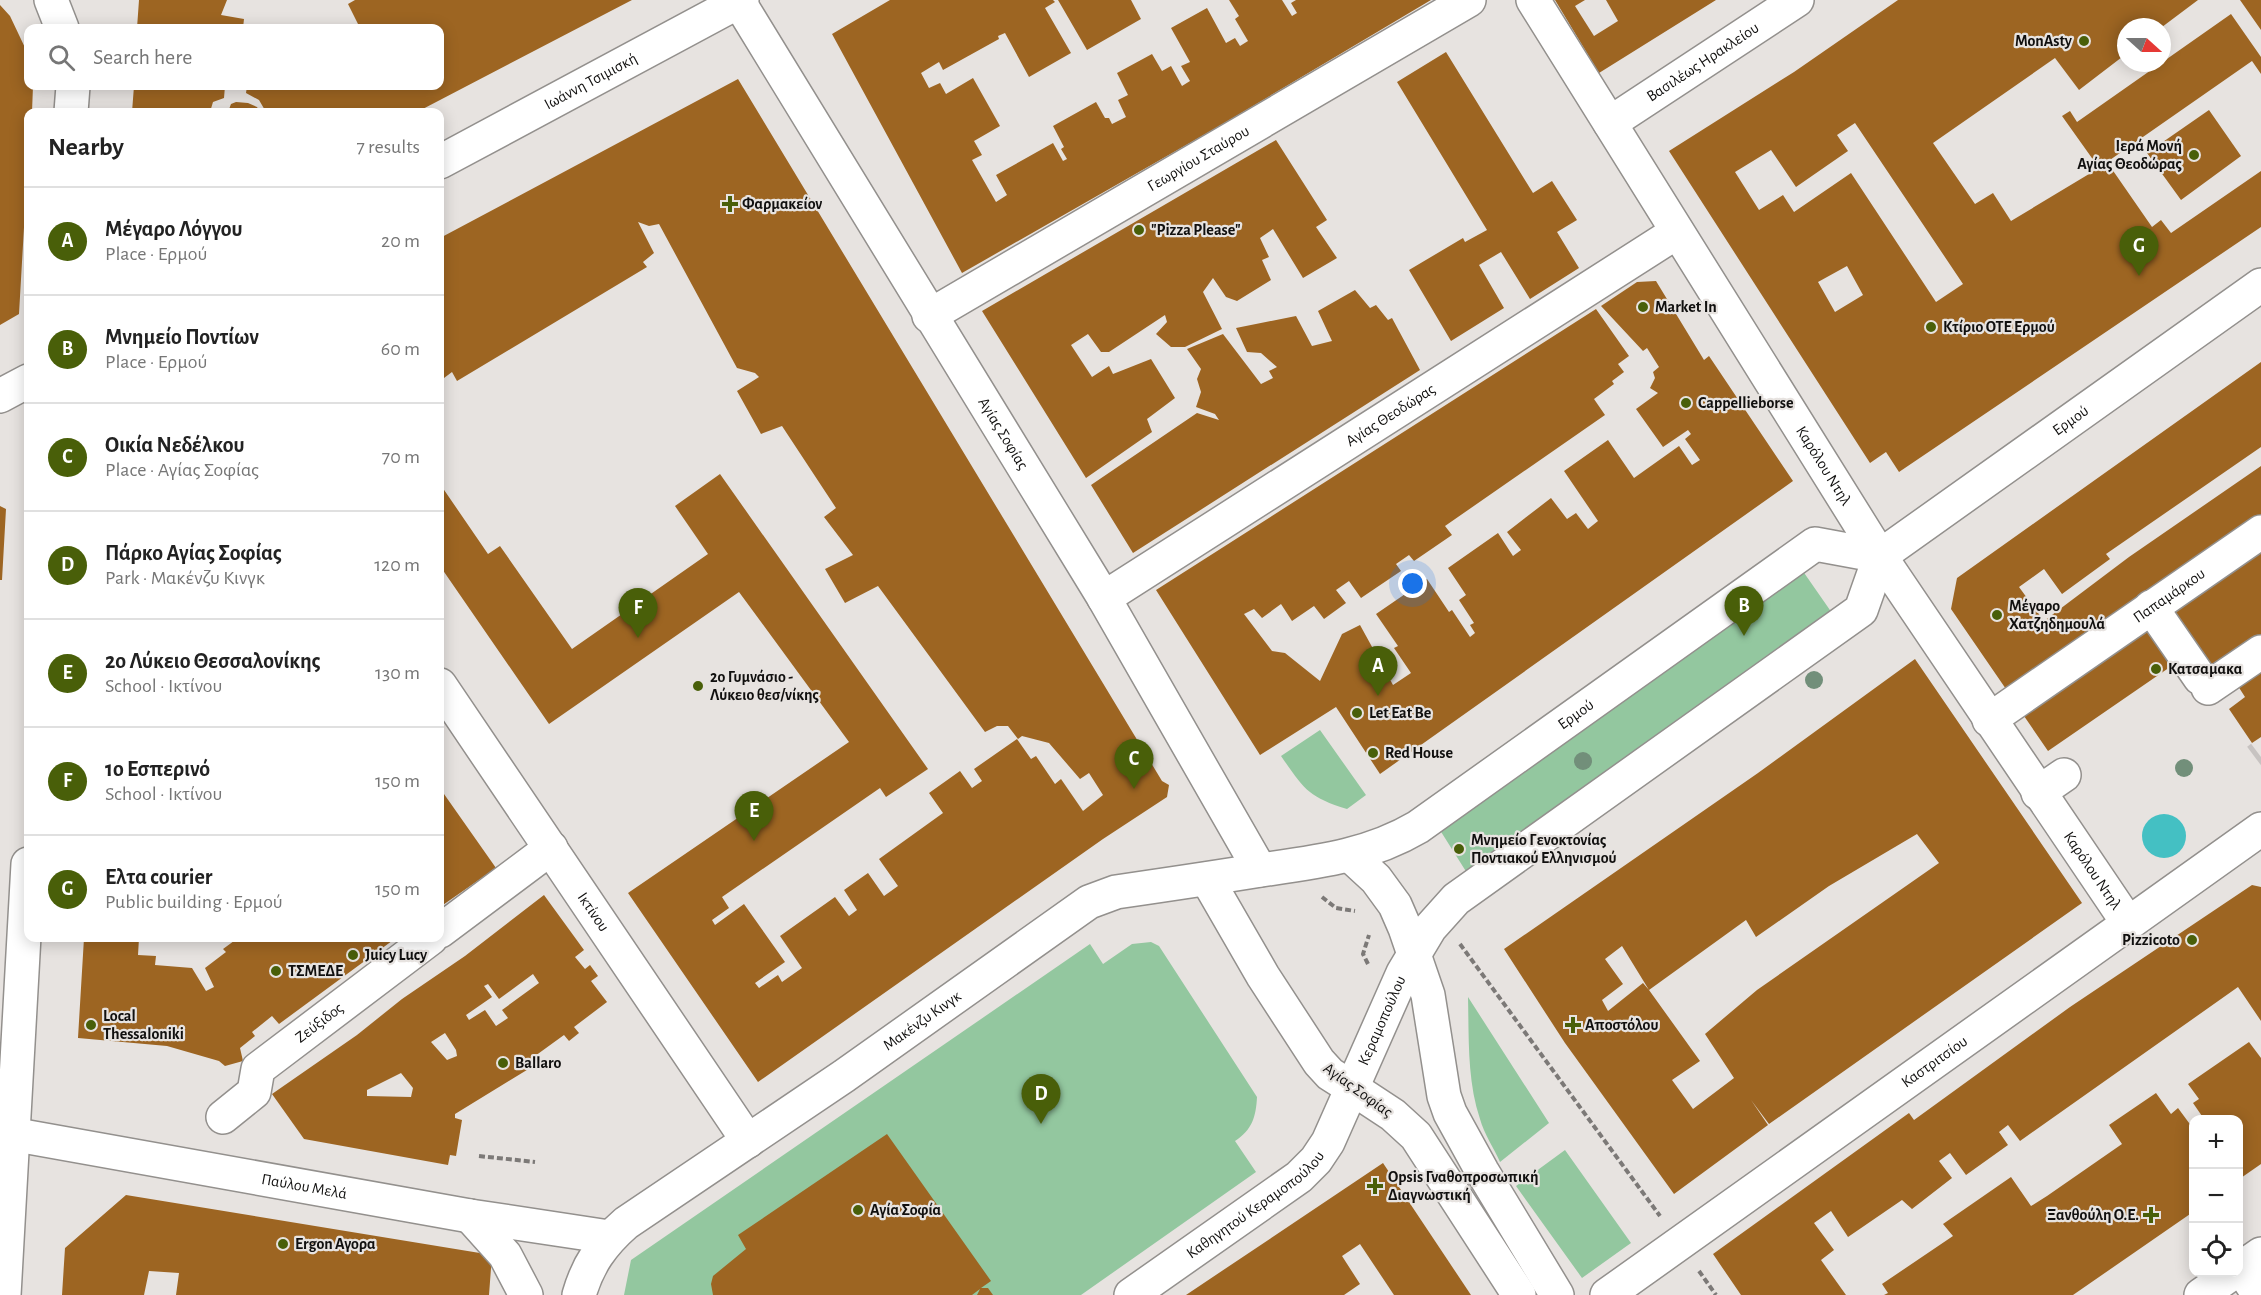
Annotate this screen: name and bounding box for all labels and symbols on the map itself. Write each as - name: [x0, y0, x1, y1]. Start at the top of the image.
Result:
- north arrow: [2117, 18, 2171, 72]
- street label: Βασιλέως Ηρακλείου: [1644, 19, 1762, 105]
- place label: MonAsty: [2015, 33, 2073, 50]
- marker: MonAsty: [2077, 34, 2091, 48]
- street label: Ιωάννη Τσιμισκή: [542, 50, 640, 113]
- street label: Γεωργίου Σταύρου: [1145, 122, 1252, 194]
- place label: Ιερά Μονή Αγίας Θεοδώρας: [2077, 138, 2182, 173]
- marker: Ιερά Μονή Αγίας Θεοδώρας: [2187, 148, 2201, 162]
- place label: Φαρμακείον: [742, 196, 822, 212]
- marker: Φαρμακείον: [723, 197, 737, 211]
- place label: "Pizza Please": [1151, 222, 1241, 238]
- marker: "Pizza Please": [1132, 223, 1146, 237]
- pin: G: [2120, 226, 2158, 276]
- place label: Market In: [1655, 299, 1717, 315]
- marker: Market In: [1636, 300, 1650, 314]
- place label: Κτίριο ΟΤΕ Ερμού: [1943, 319, 2055, 335]
- marker: Κτίριο ΟΤΕ Ερμού: [1924, 320, 1938, 334]
- street label: Αγίας Θεοδώρας: [1343, 381, 1439, 449]
- street label: Αγίας Σοφίας: [975, 395, 1031, 473]
- place label: Cappellieborse: [1698, 395, 1794, 411]
- marker: Cappellieborse: [1679, 396, 1693, 410]
- street label: Ερμού: [2050, 402, 2091, 438]
- street label: Καρόλου Ντηλ: [1793, 423, 1855, 509]
- street label: Παπαμάρκου: [2130, 565, 2208, 626]
- your location: [1398, 569, 1427, 598]
- pin: B: [1724, 586, 1764, 636]
- pin: F: [618, 588, 658, 638]
- place label: Μέγαρο Χατζηδημουλά: [2009, 598, 2105, 632]
- marker: Μέγαρο Χατζηδημουλά: [1990, 608, 2004, 622]
- pin: A: [1358, 646, 1398, 696]
- place label: Κατσαμακα: [2168, 661, 2243, 677]
- marker: Κατσαμακα: [2149, 662, 2163, 676]
- place label: 2ο Γυμνάσιο - Λύκειο θεσ/νίκης: [710, 669, 819, 704]
- marker: 2ο Γυμνάσιο - Λύκειο θεσ/νίκης: [691, 679, 705, 693]
- street label: Ερμού: [1555, 696, 1597, 733]
- place label: Let Eat Be: [1369, 705, 1432, 721]
- marker: Let Eat Be: [1350, 706, 1364, 720]
- pin: C: [1114, 740, 1154, 789]
- place label: Red House: [1385, 745, 1454, 761]
- marker: Red House: [1366, 746, 1380, 760]
- pin: E: [734, 792, 774, 841]
- street label: Καρόλου Ντηλ: [2061, 829, 2125, 913]
- place label: Μνημείο Γενοκτονίας Ποντιακού Ελληνισμού: [1471, 832, 1617, 866]
- marker: Μνημείο Γενοκτονίας Ποντιακού Ελληνισμού: [1452, 842, 1466, 856]
- street label: Ικτίνου: [575, 890, 612, 935]
- place label: Pizzicoto: [2122, 932, 2180, 948]
- marker: Pizzicoto: [2185, 933, 2199, 947]
- place label: Juicy Lucy: [365, 947, 428, 964]
- marker: Juicy Lucy: [346, 948, 360, 962]
- place label: ΤΣΜΕΔΕ: [288, 963, 343, 979]
- marker: ΤΣΜΕΔΕ: [269, 964, 283, 978]
- street label: Κεραμοπούλου: [1355, 973, 1409, 1068]
- street label: Μακένζυ Κινγκ: [880, 987, 965, 1054]
- street label: Ζεύξιδος: [292, 1000, 347, 1046]
- place label: Local Thessaloniki: [103, 1008, 184, 1042]
- place label: Αποστόλου: [1585, 1017, 1658, 1033]
- marker: Local Thessaloniki: [84, 1018, 98, 1032]
- marker: Αποστόλου: [1566, 1018, 1580, 1032]
- street label: Καστριτσίου: [1898, 1033, 1970, 1091]
- place label: Ballaro: [515, 1055, 562, 1071]
- marker: Ballaro: [496, 1056, 510, 1070]
- street label: Αγίας Σοφίας: [1320, 1060, 1396, 1121]
- pin: D: [1022, 1074, 1060, 1124]
- street label: Καθηγητού Κεραμοπούλου: [1184, 1148, 1327, 1261]
- place label: Opsis Γναθοπροσωπική Διαγνωστική: [1388, 1169, 1538, 1203]
- street label: Παύλου Μελά: [260, 1171, 348, 1202]
- marker: Opsis Γναθοπροσωπική Διαγνωστική: [1366, 1177, 1384, 1195]
- place label: Αγία Σοφία: [870, 1202, 942, 1218]
- marker: Αγία Σοφία: [851, 1203, 865, 1217]
- place label: Ξανθούλη Ο.Ε.: [2047, 1207, 2139, 1223]
- marker: Ξανθούλη Ο.Ε.: [2144, 1208, 2158, 1222]
- place label: Ergon Αγορα: [295, 1236, 376, 1252]
- marker: Ergon Αγορα: [276, 1237, 290, 1251]

